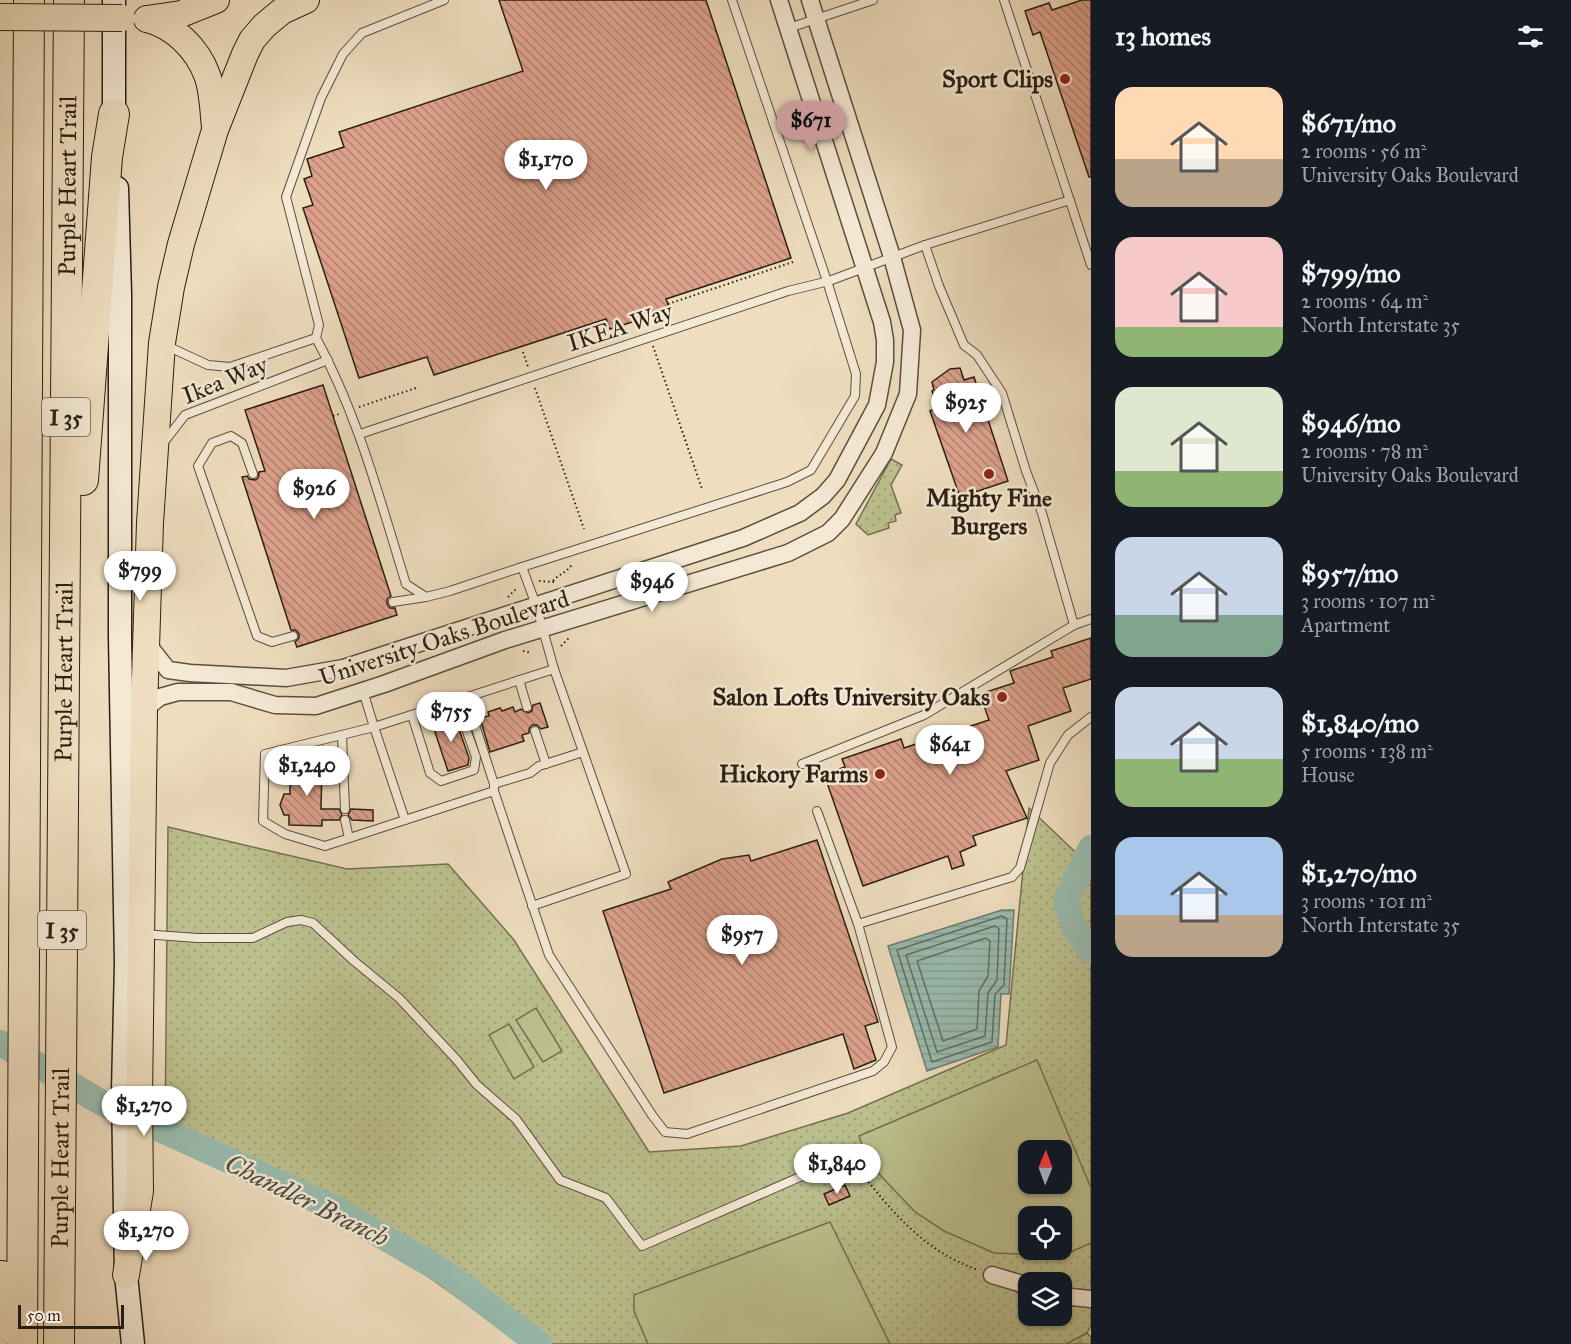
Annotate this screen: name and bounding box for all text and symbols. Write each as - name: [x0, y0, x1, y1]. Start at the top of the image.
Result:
- text: 13 homes: [1115, 20, 1211, 52]
- icon: filters: [1514, 20, 1547, 53]
- place label: Sport Clips: [942, 64, 1053, 94]
- marker: Sport Clips: [1058, 72, 1072, 86]
- street label: Purple Heart Trail: [52, 95, 83, 276]
- pin: $671: [775, 101, 847, 152]
- text: $671/mo: [1301, 107, 1396, 139]
- text: $671: [791, 108, 831, 132]
- icon: home: [1163, 111, 1235, 183]
- text: 2 rooms · 56 m²: [1301, 139, 1427, 163]
- pin: $1,170: [497, 140, 595, 191]
- text: $1,170: [518, 147, 574, 171]
- text: University Oaks Boulevard: [1301, 163, 1519, 187]
- text: $799/mo: [1301, 257, 1400, 289]
- icon: home: [1163, 261, 1235, 333]
- text: 2 rooms · 64 m²: [1301, 289, 1428, 313]
- street label: IKEA Way: [564, 296, 677, 358]
- text: North Interstate 35: [1301, 313, 1460, 337]
- street label: Ikea Way: [178, 349, 273, 411]
- pin: $925: [930, 383, 1002, 434]
- text: $925: [945, 390, 987, 414]
- road number: I 35: [42, 398, 90, 436]
- text: $946/mo: [1301, 407, 1400, 439]
- icon: home: [1163, 411, 1235, 483]
- text: 2 rooms · 78 m²: [1301, 439, 1428, 463]
- text: University Oaks Boulevard: [1301, 463, 1519, 487]
- marker: Mighty Fine Burgers: [982, 467, 996, 481]
- pin: $926: [278, 469, 350, 520]
- text: $926: [293, 476, 335, 500]
- place label: Mighty Fine Burgers: [926, 483, 1052, 541]
- pin: $799: [104, 551, 176, 602]
- text: $957/mo: [1301, 557, 1398, 589]
- text: $799: [118, 558, 162, 582]
- icon: home: [1163, 561, 1235, 633]
- pin: $946: [616, 562, 688, 613]
- text: $946: [630, 569, 674, 593]
- street label: Purple Heart Trail: [48, 581, 80, 762]
- street label: University Oaks Boulevard: [315, 583, 573, 693]
- text: 3 rooms · 107 m²: [1301, 589, 1435, 613]
- text: Apartment: [1301, 613, 1390, 637]
- place label: Salon Lofts University Oaks: [712, 682, 990, 712]
- marker: Salon Lofts University Oaks: [995, 690, 1009, 704]
- pin: $755: [415, 692, 487, 743]
- text: $755: [430, 699, 472, 723]
- text: $1,840/mo: [1301, 707, 1419, 739]
- icon: home: [1163, 711, 1235, 783]
- pin: $641: [914, 725, 986, 776]
- text: $641: [929, 732, 971, 756]
- text: 5 rooms · 138 m²: [1301, 739, 1433, 763]
- pin: $1,240: [258, 746, 356, 797]
- text: $1,240: [278, 753, 336, 777]
- place label: Hickory Farms: [719, 759, 868, 789]
- text: House: [1301, 763, 1355, 787]
- marker: Hickory Farms: [873, 767, 887, 781]
- text: $1,270/mo: [1301, 857, 1417, 889]
- icon: home: [1163, 861, 1235, 933]
- text: 3 rooms · 101 m²: [1301, 889, 1432, 913]
- road number: I 35: [38, 911, 86, 949]
- text: North Interstate 35: [1301, 913, 1460, 937]
- pin: $957: [706, 915, 778, 966]
- text: $957: [721, 922, 763, 946]
- street label: Purple Heart Trail: [45, 1067, 76, 1248]
- pin: $1,270: [95, 1086, 193, 1137]
- text: $1,270: [116, 1093, 172, 1117]
- north arrow: [1018, 1140, 1072, 1194]
- map controls: [1018, 1140, 1072, 1326]
- pin: $1,840: [788, 1144, 886, 1195]
- water label: Chandler Branch: [220, 1147, 394, 1254]
- text: $1,840: [808, 1151, 866, 1175]
- button: locate: [1018, 1206, 1072, 1260]
- pin: $1,270: [97, 1211, 195, 1262]
- text: $1,270: [118, 1218, 174, 1242]
- button: layers: [1018, 1272, 1072, 1326]
- scale bar: [18, 1302, 124, 1330]
- text: 50 m: [27, 1306, 61, 1325]

